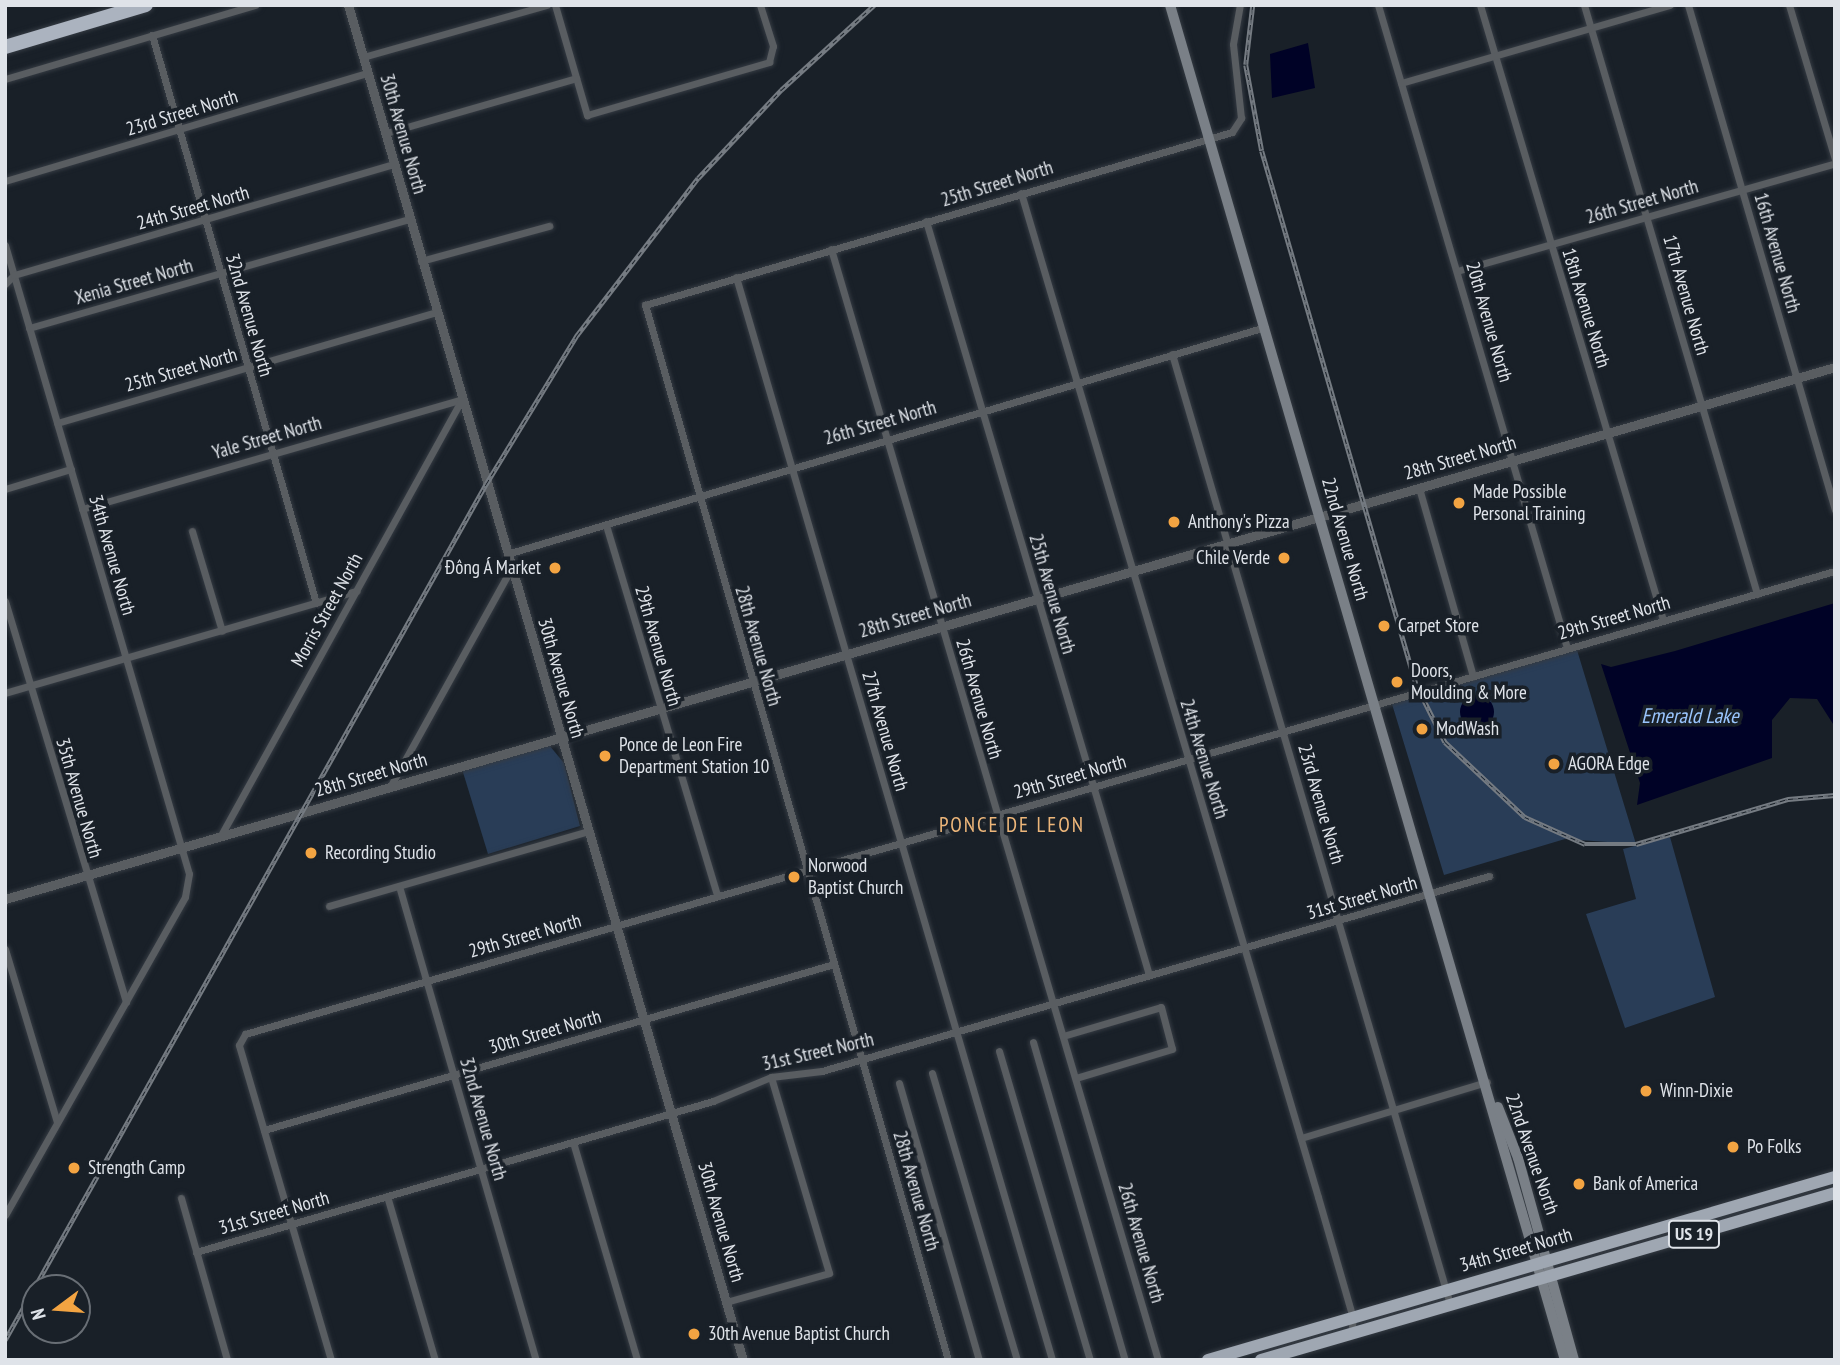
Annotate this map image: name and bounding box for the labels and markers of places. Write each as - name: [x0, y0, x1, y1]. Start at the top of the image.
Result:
- place label: Made Possible Personal Training: [1473, 481, 1586, 525]
- marker: Made Possible Personal Training: [1451, 495, 1467, 511]
- place label: Anthony's Pizza: [1188, 511, 1289, 533]
- marker: Anthony's Pizza: [1166, 514, 1182, 530]
- place label: Chile Verde: [1196, 547, 1270, 569]
- marker: Chile Verde: [1276, 550, 1292, 566]
- place label: Đông Á Market: [444, 557, 541, 579]
- marker: Đông Á Market: [547, 560, 563, 576]
- place label: Carpet Store: [1398, 615, 1479, 637]
- marker: Carpet Store: [1376, 618, 1392, 634]
- place label: Doors, Moulding & More: [1411, 660, 1527, 704]
- marker: Doors, Moulding & More: [1389, 674, 1405, 690]
- place label: ModWash: [1436, 718, 1499, 740]
- marker: ModWash: [1414, 721, 1430, 737]
- place label: Ponce de Leon Fire Department Station 10: [619, 734, 769, 778]
- marker: Ponce de Leon Fire Department Station 10: [597, 748, 613, 764]
- place label: AGORA Edge: [1568, 753, 1650, 775]
- marker: AGORA Edge: [1546, 756, 1562, 772]
- place label: Recording Studio: [325, 842, 436, 864]
- marker: Recording Studio: [303, 845, 319, 861]
- place label: Norwood Baptist Church: [808, 855, 903, 899]
- marker: Norwood Baptist Church: [786, 869, 802, 885]
- place label: Winn-Dixie: [1660, 1080, 1733, 1102]
- marker: Winn-Dixie: [1638, 1083, 1654, 1099]
- place label: Po Folks: [1747, 1136, 1802, 1158]
- marker: Po Folks: [1725, 1139, 1741, 1155]
- place label: Strength Camp: [88, 1157, 185, 1179]
- marker: Strength Camp: [66, 1160, 82, 1176]
- place label: Bank of America: [1593, 1173, 1699, 1195]
- marker: Bank of America: [1571, 1176, 1587, 1192]
- place label: 30th Avenue Baptist Church: [708, 1323, 890, 1345]
- marker: 30th Avenue Baptist Church: [686, 1326, 702, 1342]

